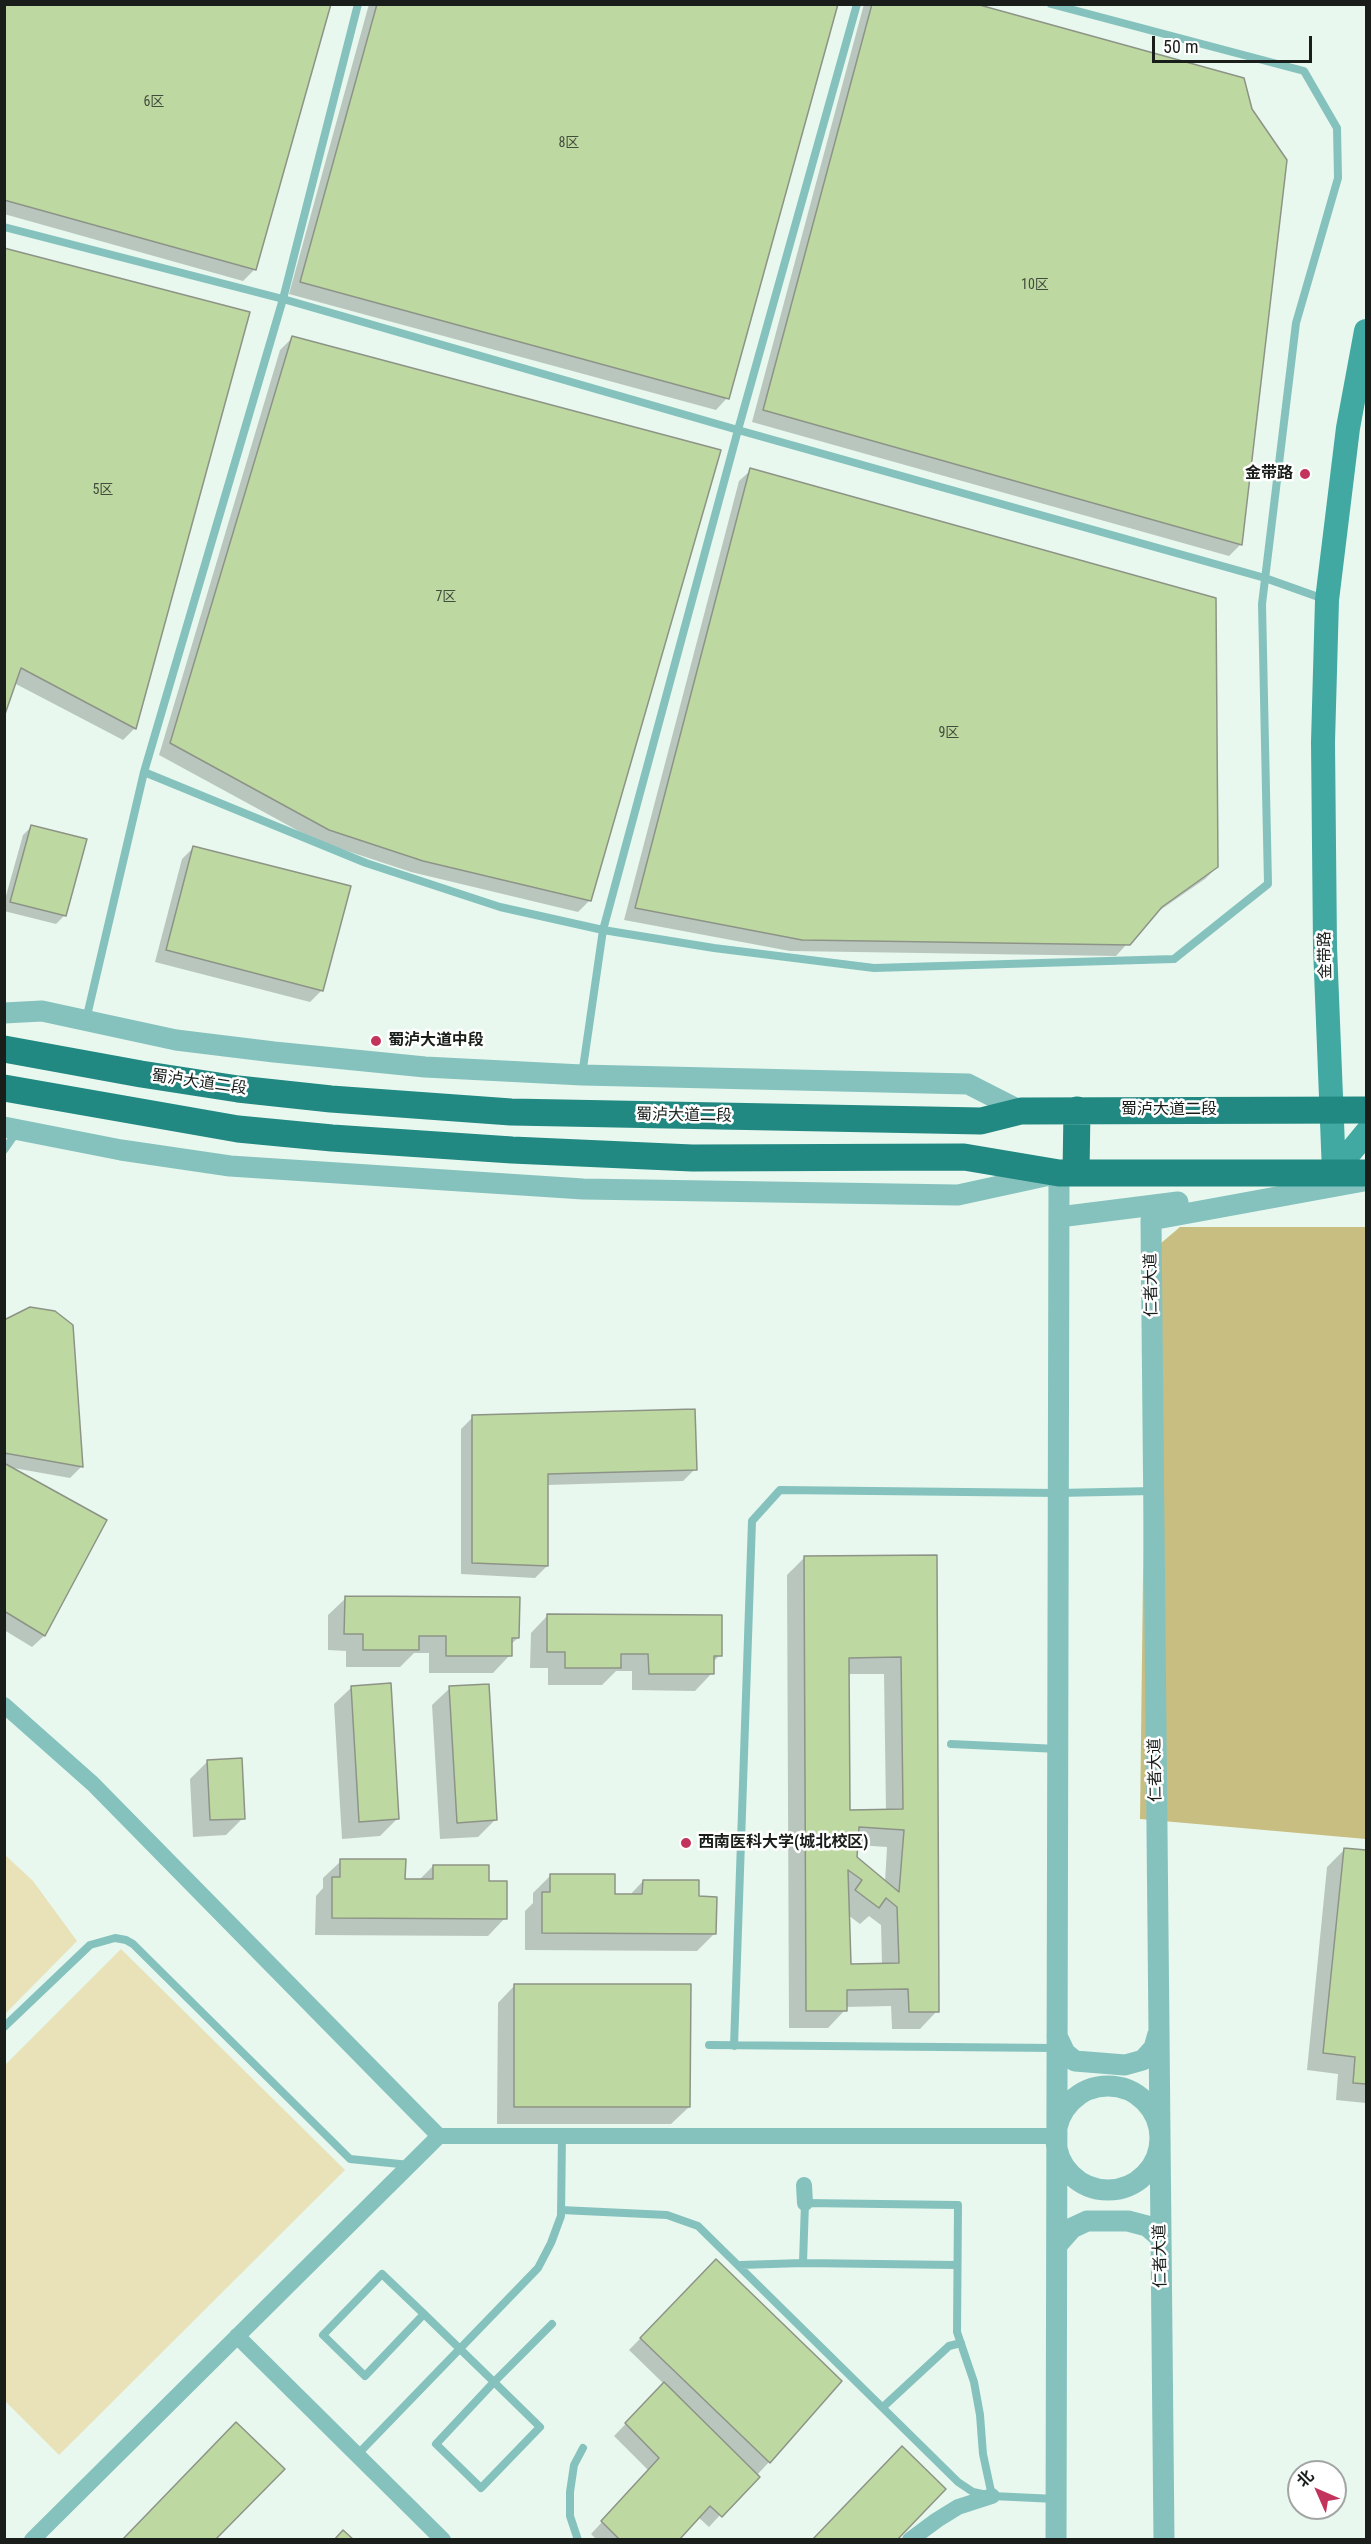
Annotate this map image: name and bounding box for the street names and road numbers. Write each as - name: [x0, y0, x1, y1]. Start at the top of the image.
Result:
- street label: 金带路: [1316, 931, 1336, 979]
- street label: 蜀泸大道二段: [150, 1067, 248, 1099]
- street label: 蜀泸大道二段: [1121, 1100, 1217, 1120]
- street label: 蜀泸大道二段: [636, 1106, 732, 1126]
- street label: 仁者大道: [1142, 1253, 1162, 1317]
- street label: 仁者大道: [1146, 1738, 1166, 1802]
- street label: 仁者大道: [1151, 2224, 1171, 2288]

